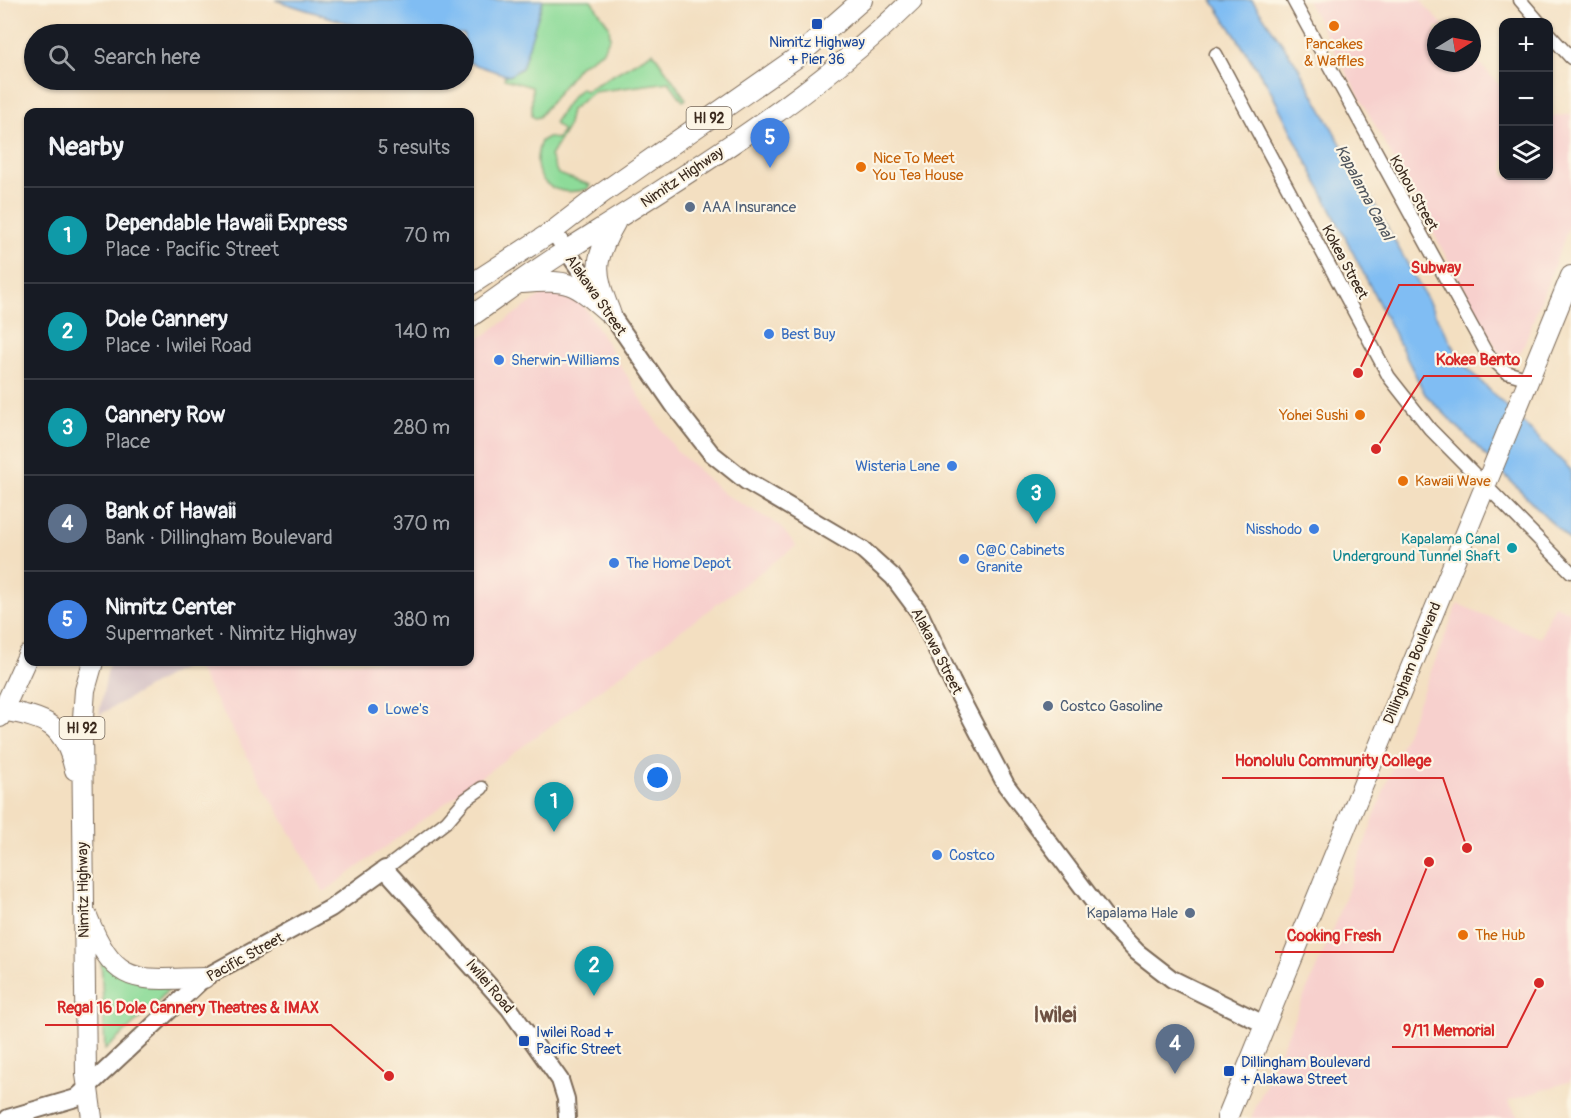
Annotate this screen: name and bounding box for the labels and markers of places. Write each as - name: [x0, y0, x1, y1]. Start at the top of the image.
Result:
- marker: Nimitz Highway + Pier 36: [810, 17, 824, 31]
- marker: Pancakes & Waffles: [1327, 19, 1341, 33]
- place label: Nimitz Highway + Pier 36: [769, 33, 866, 69]
- place label: Pancakes & Waffles: [1304, 35, 1364, 71]
- pin: 5: [750, 118, 790, 168]
- place label: Nice To Meet You Tea House: [872, 149, 964, 185]
- marker: Nice To Meet You Tea House: [854, 160, 868, 174]
- place label: AAA Insurance: [702, 198, 797, 217]
- marker: AAA Insurance: [683, 200, 697, 214]
- callout: Subway: [1399, 251, 1474, 285]
- place label: Best Buy: [781, 325, 836, 344]
- marker: Best Buy: [762, 327, 776, 341]
- callout: Kokea Bento: [1424, 342, 1532, 376]
- place label: Sherwin-Williams: [511, 351, 619, 370]
- marker: Sherwin-Williams: [492, 353, 506, 367]
- place label: Yohei Sushi: [1278, 406, 1348, 425]
- marker: Yohei Sushi: [1353, 408, 1367, 422]
- place label: Wisteria Lane: [855, 457, 941, 476]
- marker: Wisteria Lane: [945, 459, 959, 473]
- place label: Kawaii Wave: [1415, 472, 1491, 491]
- pin: 3: [1016, 474, 1056, 524]
- marker: Kawaii Wave: [1396, 474, 1410, 488]
- place label: Nisshodo: [1246, 520, 1302, 539]
- marker: Nisshodo: [1307, 522, 1321, 536]
- place label: Kapalama Canal Underground Tunnel Shaft: [1333, 530, 1501, 566]
- place label: C@C Cabinets Granite: [976, 541, 1065, 577]
- marker: Kapalama Canal Underground Tunnel Shaft: [1505, 541, 1519, 555]
- marker: C@C Cabinets Granite: [957, 552, 971, 566]
- place label: The Home Depot: [626, 554, 732, 573]
- marker: The Home Depot: [607, 556, 621, 570]
- place label: Costco Gasoline: [1060, 697, 1163, 716]
- marker: Costco Gasoline: [1041, 699, 1055, 713]
- place label: Lowe's: [385, 700, 429, 719]
- marker: Lowe's: [366, 702, 380, 716]
- callout: Honolulu Community College: [1222, 744, 1443, 778]
- pin: 1: [534, 782, 574, 832]
- place label: Costco: [949, 846, 995, 865]
- marker: Costco: [930, 848, 944, 862]
- place label: Kapalama Hale: [1086, 904, 1179, 923]
- marker: Kapalama Hale: [1183, 906, 1197, 920]
- callout: Cooking Fresh: [1275, 918, 1393, 952]
- place label: The Hub: [1475, 926, 1525, 945]
- marker: The Hub: [1456, 928, 1470, 942]
- pin: 2: [574, 946, 614, 996]
- callout: Regal 16 Dole Cannery Theatres & IMAX: [45, 991, 331, 1025]
- callout: 9/11 Memorial: [1392, 1013, 1507, 1047]
- place label: Iwilei Road + Pacific Street: [536, 1023, 622, 1059]
- pin: 4: [1156, 1024, 1194, 1074]
- marker: Iwilei Road + Pacific Street: [517, 1034, 531, 1048]
- place label: Dillingham Boulevard + Alakawa Street: [1240, 1053, 1371, 1089]
- marker: Dillingham Boulevard + Alakawa Street: [1222, 1064, 1236, 1078]

